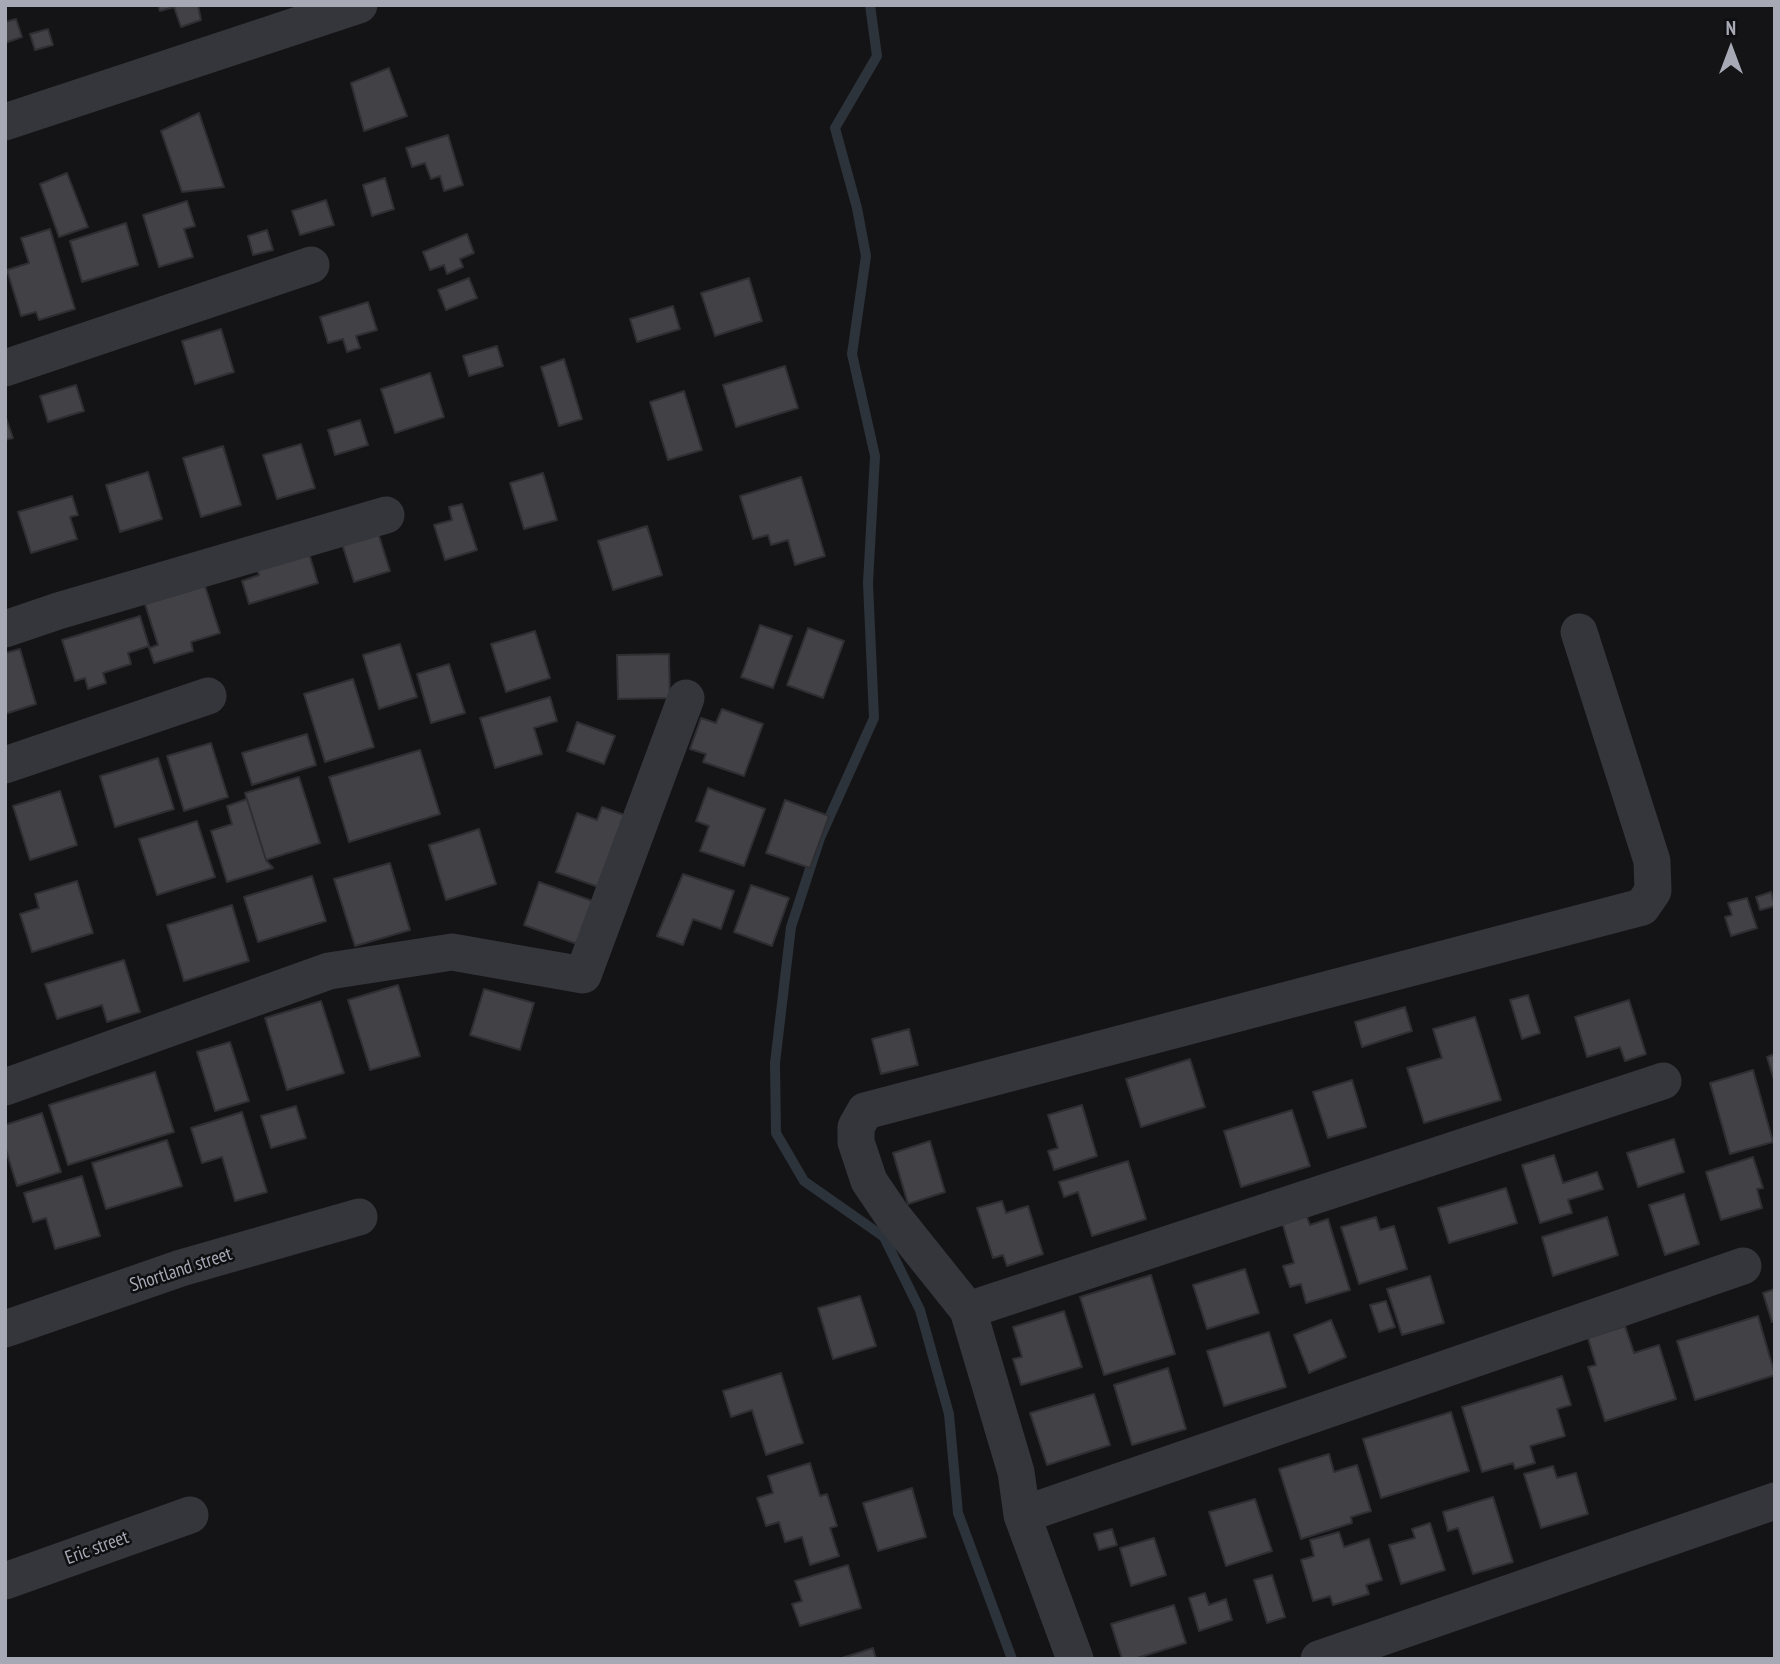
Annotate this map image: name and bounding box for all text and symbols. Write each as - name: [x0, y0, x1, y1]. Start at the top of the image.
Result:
- north arrow: [1696, 14, 1766, 84]
- text: N: [1726, 16, 1736, 40]
- street label: Shortland street: [127, 1243, 235, 1297]
- street label: Eric street: [62, 1526, 132, 1570]

